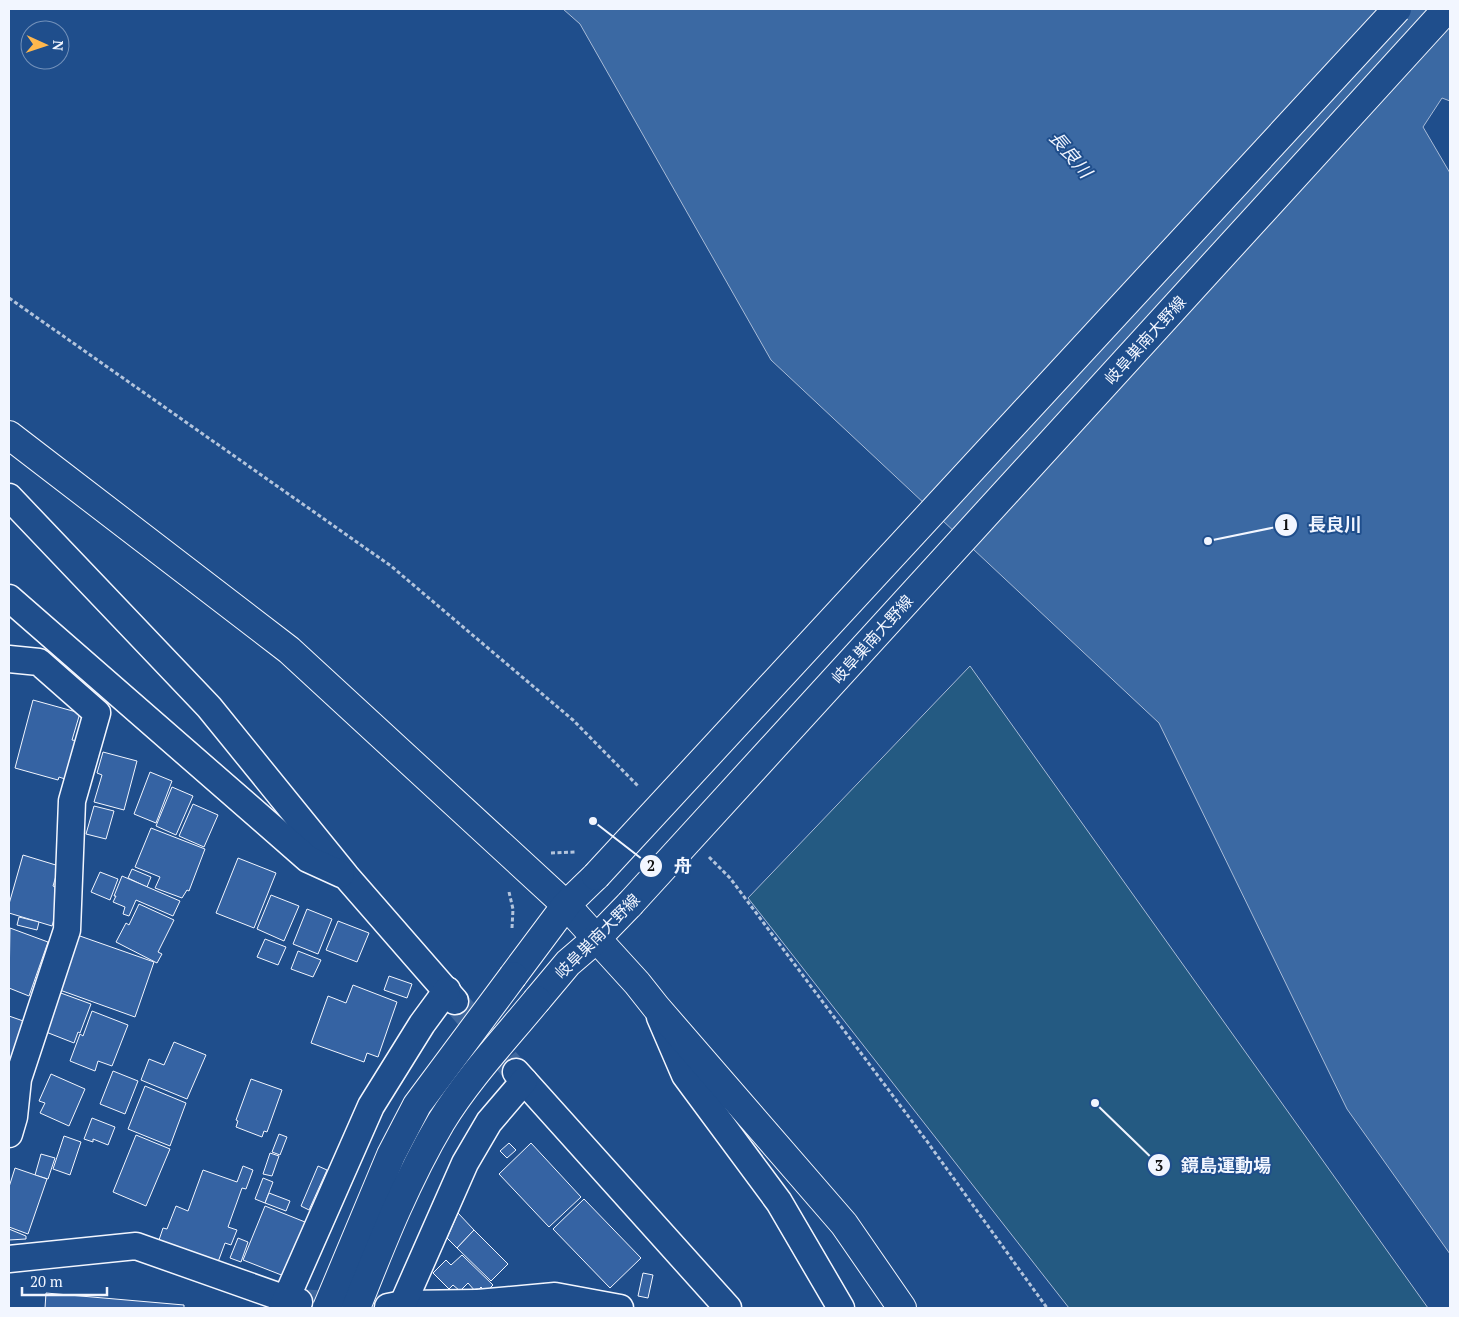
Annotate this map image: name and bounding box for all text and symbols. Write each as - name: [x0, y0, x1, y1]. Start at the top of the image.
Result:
- north arrow: [20, 20, 70, 70]
- text: N: [49, 40, 68, 52]
- water label: 長良川: [1044, 126, 1099, 184]
- street label: 岐阜巣南大野線: [1099, 291, 1191, 389]
- callout: 長良川: [1273, 508, 1372, 541]
- text: 長良川: [1308, 512, 1362, 536]
- text: 1: [1282, 514, 1290, 534]
- street label: 岐阜巣南大野線: [826, 590, 918, 688]
- callout: 舟: [639, 849, 702, 882]
- text: 舟: [674, 853, 692, 877]
- text: 2: [647, 855, 655, 875]
- street label: 岐阜巣南大野線: [550, 889, 644, 983]
- callout: 鏡島運動場: [1146, 1149, 1281, 1182]
- text: 鏡島運動場: [1180, 1153, 1271, 1177]
- text: 3: [1155, 1155, 1163, 1175]
- scale bar: [22, 1264, 108, 1296]
- text: 20 m: [30, 1271, 63, 1291]

